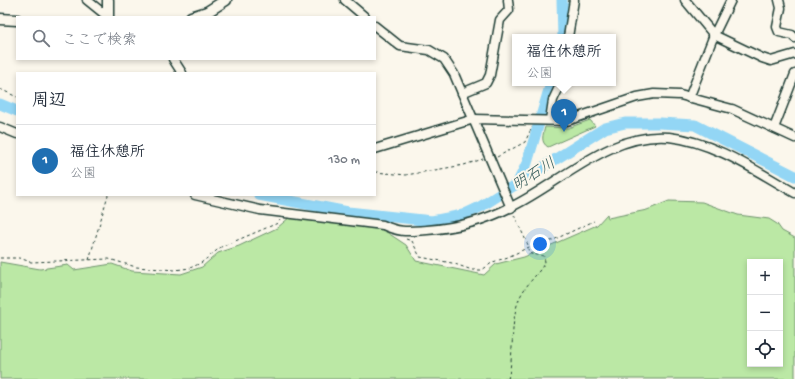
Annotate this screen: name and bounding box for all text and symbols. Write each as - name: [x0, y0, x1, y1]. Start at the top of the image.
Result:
- search box: [16, 16, 376, 60]
- icon: search: [30, 27, 52, 49]
- text: ここで検索: [62, 32, 137, 50]
- popup: [512, 34, 616, 86]
- text: 福住休憩所: [526, 44, 602, 62]
- text: 公園: [526, 67, 553, 82]
- text: 周辺: [32, 92, 66, 112]
- pin: 1: [551, 99, 577, 132]
- text: 福住休憩所: [70, 144, 145, 162]
- text: 1: [42, 153, 48, 168]
- text: 130 m: [328, 153, 360, 168]
- water label: 明石川: [509, 154, 560, 197]
- text: 公園: [70, 167, 96, 182]
- your location: [530, 234, 550, 254]
- map controls: [747, 259, 783, 367]
- button: +: [747, 259, 783, 295]
- button: −: [747, 295, 783, 331]
- button: locate: [747, 331, 783, 367]

